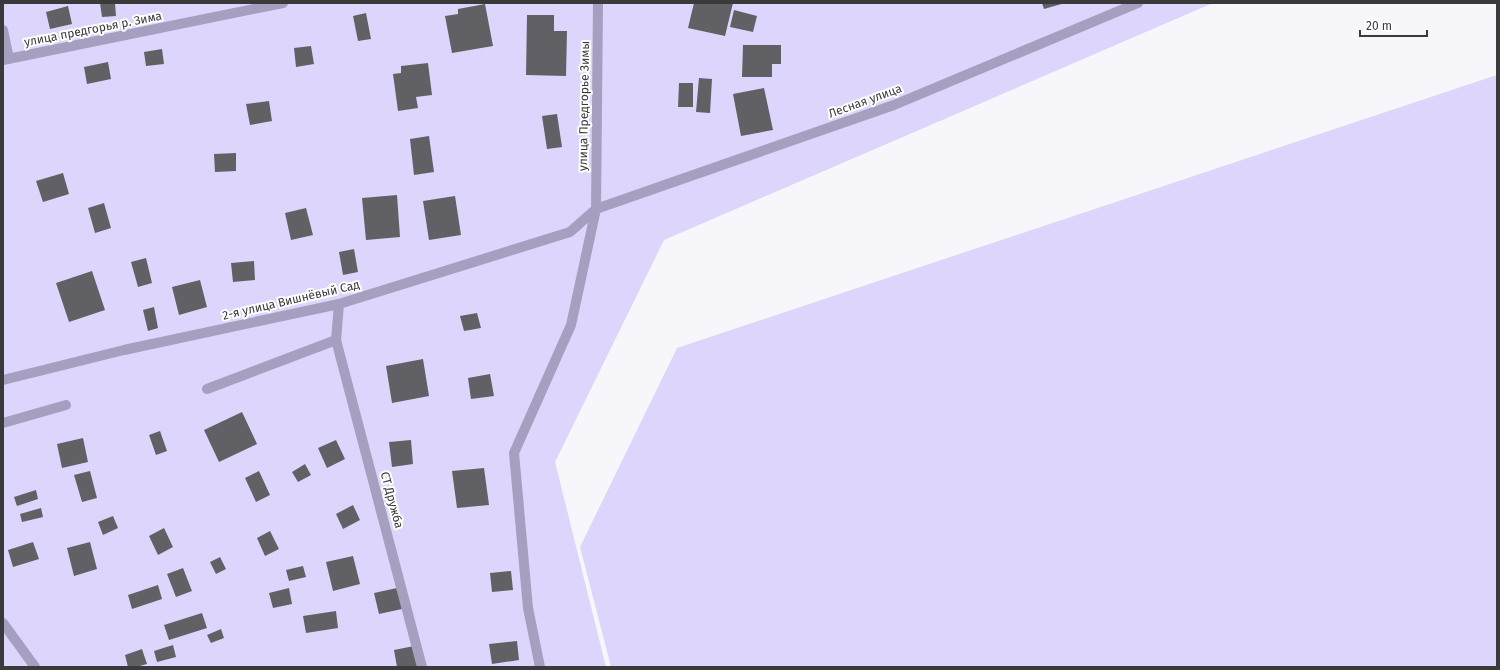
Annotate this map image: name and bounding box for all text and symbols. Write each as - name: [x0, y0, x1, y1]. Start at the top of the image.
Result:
- street label: улица предгорья р. Зима: [23, 9, 163, 49]
- scale bar: [1360, 12, 1427, 38]
- text: 20 m: [1366, 19, 1392, 33]
- street label: улица Предгорье Зимы: [576, 41, 592, 171]
- street label: Лесная улица: [826, 81, 904, 121]
- street label: 2-я улица Вишнёвый Сад: [221, 277, 361, 323]
- street label: СТ Дружба: [378, 470, 406, 530]

